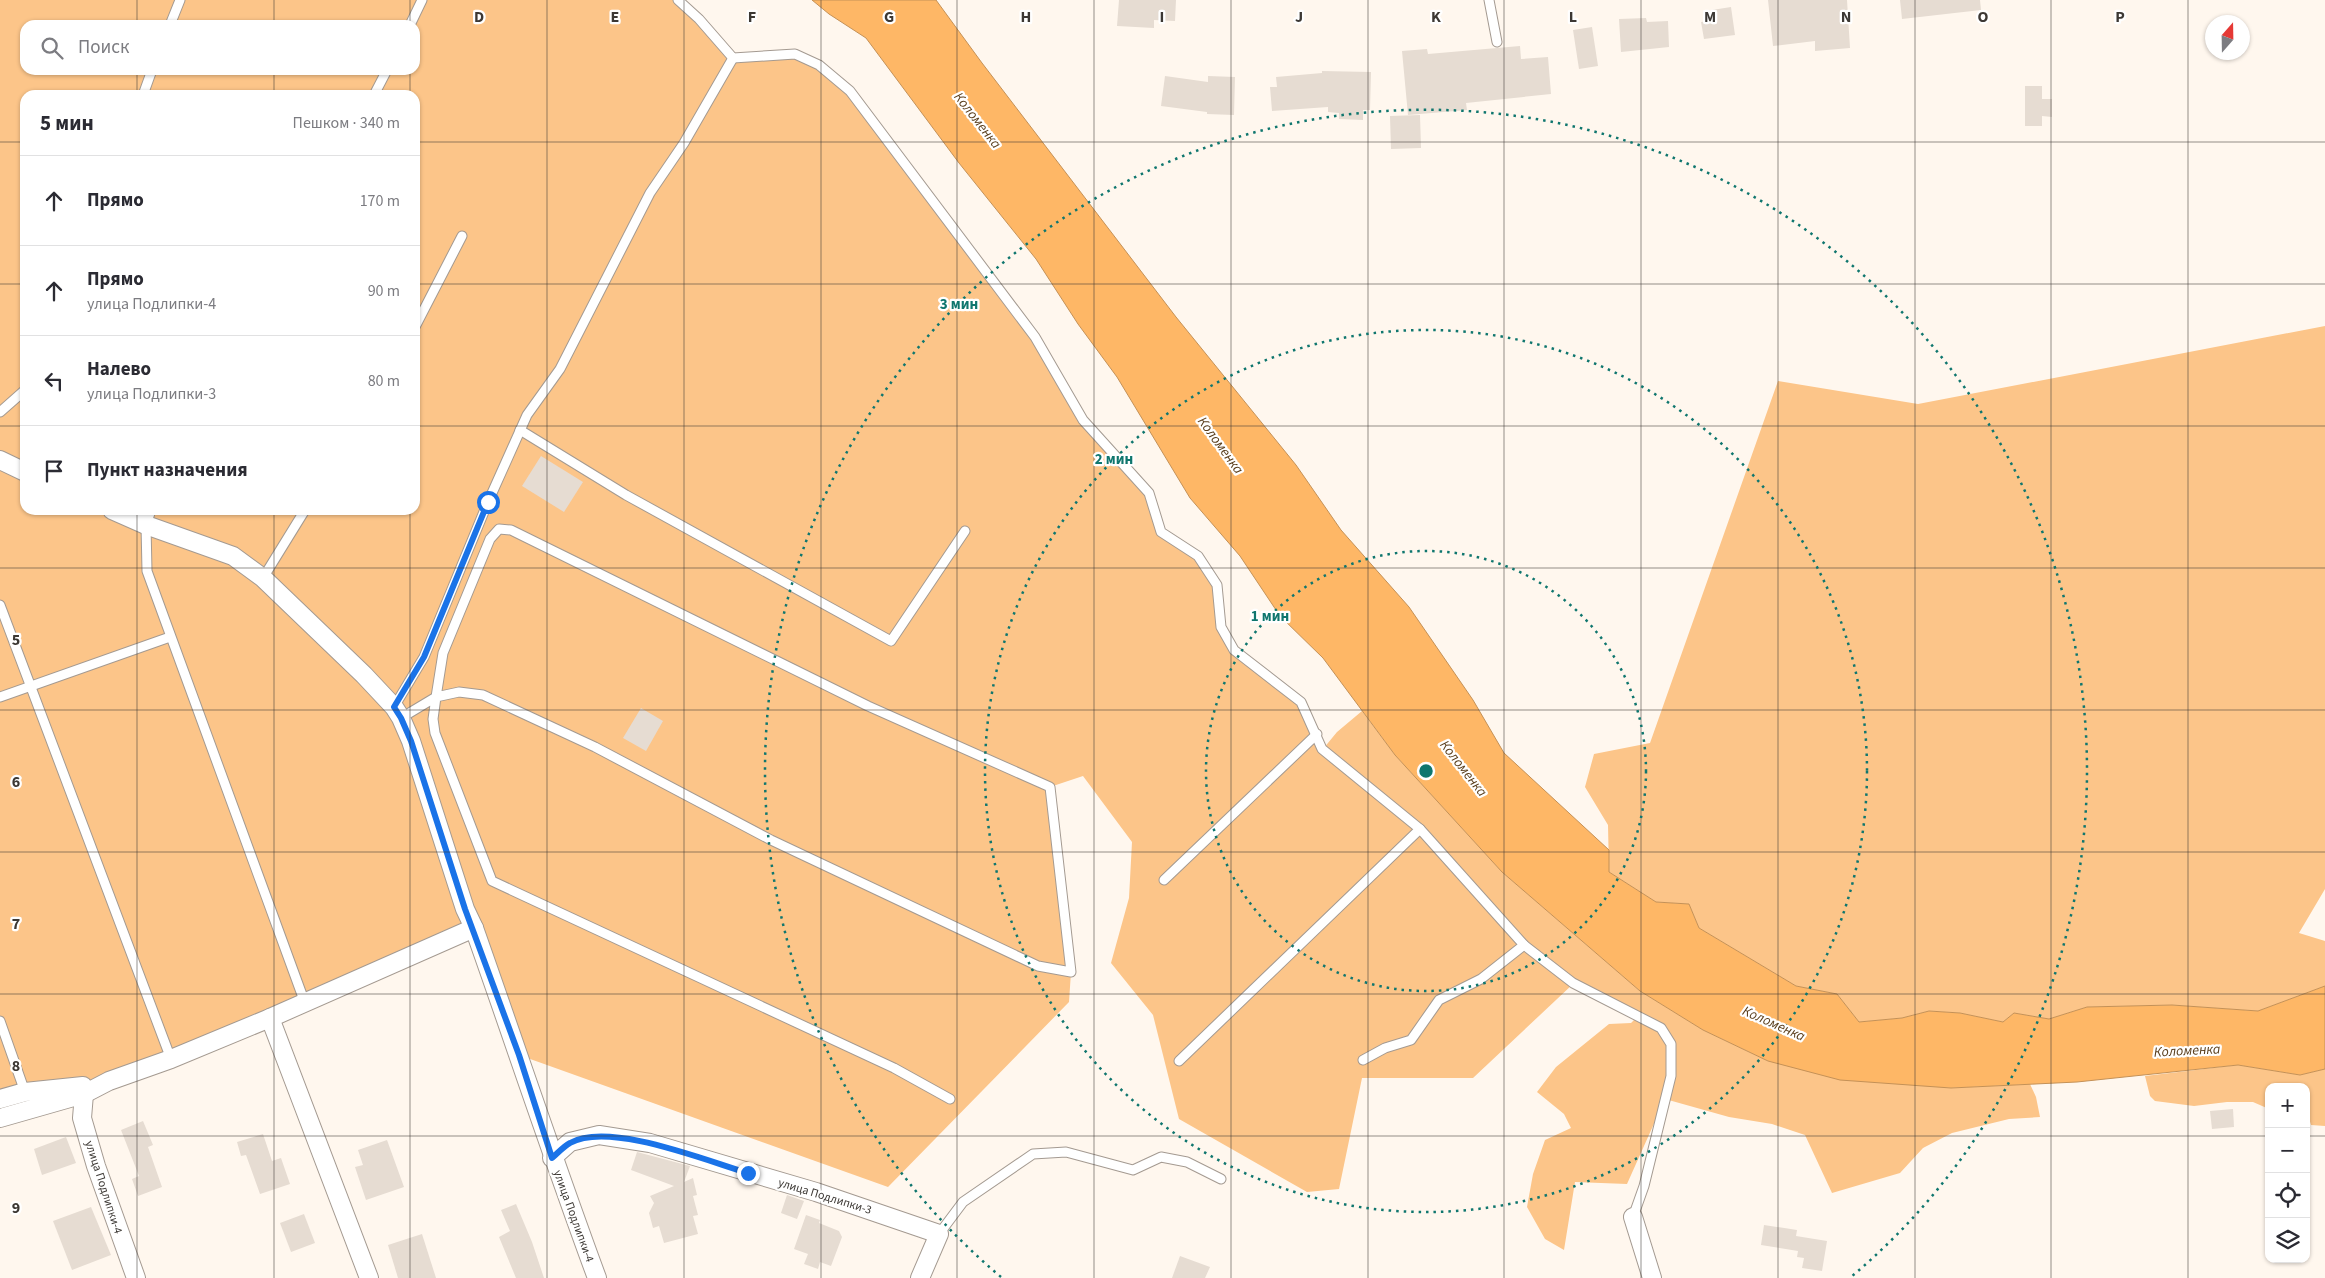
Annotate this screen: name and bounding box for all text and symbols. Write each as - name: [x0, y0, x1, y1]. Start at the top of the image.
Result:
- text: D: [474, 6, 484, 28]
- text: E: [611, 6, 619, 28]
- text: F: [748, 6, 756, 28]
- text: G: [884, 6, 894, 28]
- text: H: [1021, 6, 1031, 28]
- text: I: [1160, 6, 1164, 28]
- text: J: [1295, 6, 1303, 28]
- text: K: [1431, 6, 1441, 28]
- text: L: [1569, 6, 1577, 28]
- text: M: [1704, 6, 1716, 28]
- text: N: [1841, 6, 1851, 28]
- text: O: [1978, 6, 1989, 28]
- text: P: [2115, 6, 2125, 28]
- north arrow: [2205, 15, 2250, 60]
- search box: [20, 20, 420, 75]
- icon: search: [38, 34, 66, 62]
- text: Поиск: [78, 34, 129, 61]
- water label: Коломенка: [949, 88, 1006, 153]
- text: 5 мин: [40, 108, 94, 138]
- text: Пешком · 340 m: [293, 112, 400, 134]
- icon: ahead: [40, 187, 68, 215]
- text: Прямо: [87, 187, 144, 214]
- text: 170 m: [360, 190, 400, 212]
- text: Прямо: [87, 266, 144, 293]
- icon: ahead: [40, 277, 68, 305]
- text: 90 m: [368, 280, 400, 302]
- text: улица Подлипки-4: [87, 293, 216, 315]
- text: 3 мин: [940, 294, 978, 315]
- text: Налево: [87, 356, 151, 383]
- icon: left: [40, 367, 68, 395]
- text: 80 m: [368, 370, 400, 392]
- text: улица Подлипки-3: [87, 383, 216, 405]
- water label: Коломенка: [1192, 413, 1248, 479]
- text: 2 мин: [1095, 449, 1133, 470]
- icon: arrive: [40, 457, 68, 485]
- text: Пункт назначения: [87, 457, 248, 484]
- route start: [477, 491, 500, 514]
- text: 1 мин: [1251, 606, 1289, 627]
- text: 5: [12, 629, 20, 651]
- water label: Коломенка: [1435, 736, 1492, 801]
- centre of rings: [1417, 762, 1435, 780]
- text: 6: [12, 771, 20, 793]
- text: 7: [12, 913, 20, 935]
- water label: Коломенка: [1739, 1001, 1809, 1047]
- water label: Коломенка: [2153, 1039, 2221, 1063]
- text: 8: [12, 1055, 20, 1077]
- map controls: [2265, 1083, 2310, 1263]
- button: +: [2265, 1083, 2310, 1128]
- button: −: [2265, 1128, 2310, 1173]
- street label: улица Подлипки-4: [80, 1138, 127, 1236]
- route end: [737, 1162, 760, 1185]
- street label: улица Подлипки-4: [549, 1168, 598, 1265]
- button: locate: [2265, 1173, 2310, 1218]
- street label: улица Подлипки-3: [776, 1174, 874, 1219]
- text: 9: [12, 1197, 20, 1219]
- button: layers: [2265, 1218, 2310, 1263]

